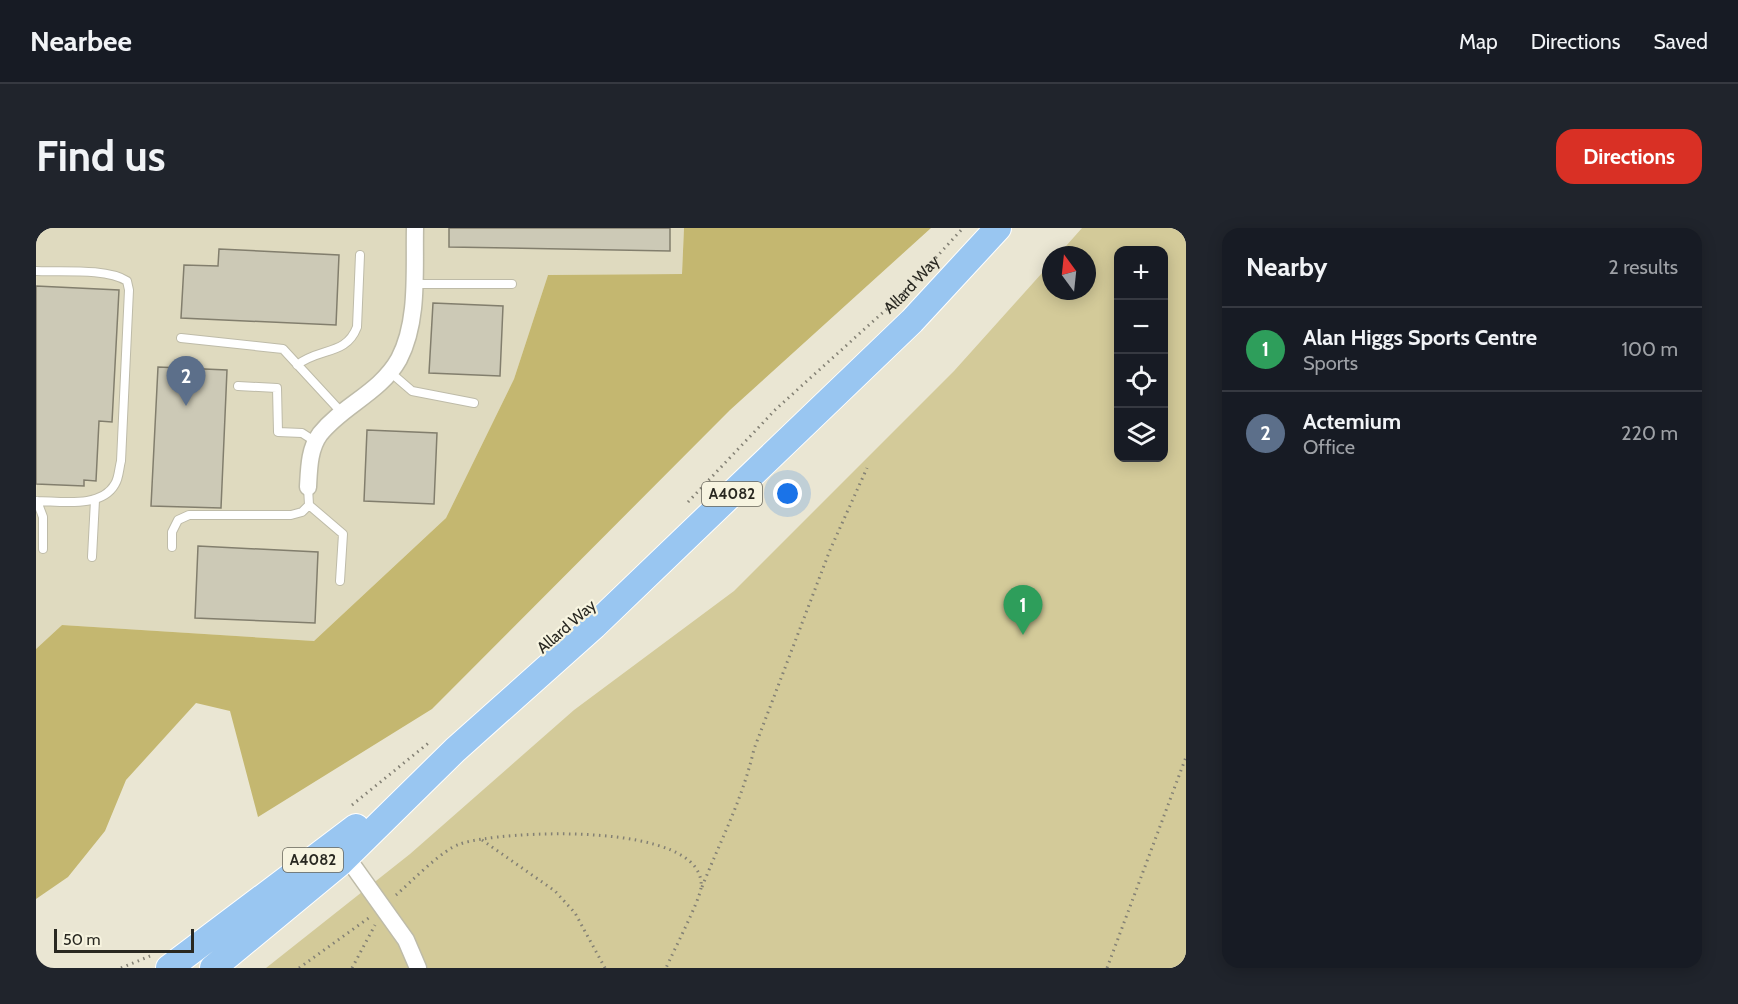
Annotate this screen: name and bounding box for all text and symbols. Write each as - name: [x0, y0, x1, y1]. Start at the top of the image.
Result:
- text: Nearbee: [30, 24, 132, 58]
- text: Map: [1459, 29, 1498, 54]
- text: Directions: [1531, 29, 1620, 54]
- text: Saved: [1653, 29, 1708, 54]
- button: Directions: [1556, 129, 1702, 184]
- text: Find us: [36, 130, 165, 182]
- north arrow: [1042, 246, 1096, 300]
- map controls: [1114, 246, 1168, 462]
- button: +: [1114, 246, 1168, 300]
- text: Nearby: [1246, 251, 1327, 283]
- street label: Allard Way: [880, 252, 943, 317]
- text: 2 results: [1608, 255, 1678, 279]
- button: −: [1114, 300, 1168, 354]
- text: Alan Higgs Sports Centre: [1303, 324, 1537, 351]
- text: 1: [1262, 337, 1269, 361]
- text: 100 m: [1622, 337, 1678, 361]
- text: Sports: [1303, 351, 1358, 375]
- button: locate: [1114, 354, 1168, 408]
- pin: 2: [166, 356, 206, 406]
- button: layers: [1114, 408, 1168, 462]
- text: Actemium: [1303, 408, 1401, 435]
- text: 2: [1260, 421, 1271, 445]
- text: 220 m: [1621, 421, 1678, 445]
- text: Office: [1303, 435, 1355, 459]
- your location: [773, 479, 802, 508]
- road number: A4082: [702, 482, 762, 506]
- pin: 1: [1004, 586, 1042, 635]
- street label: Allard Way: [533, 596, 600, 657]
- road number: A4082: [283, 848, 343, 872]
- scale bar: [54, 926, 194, 954]
- text: 50 m: [63, 930, 100, 949]

